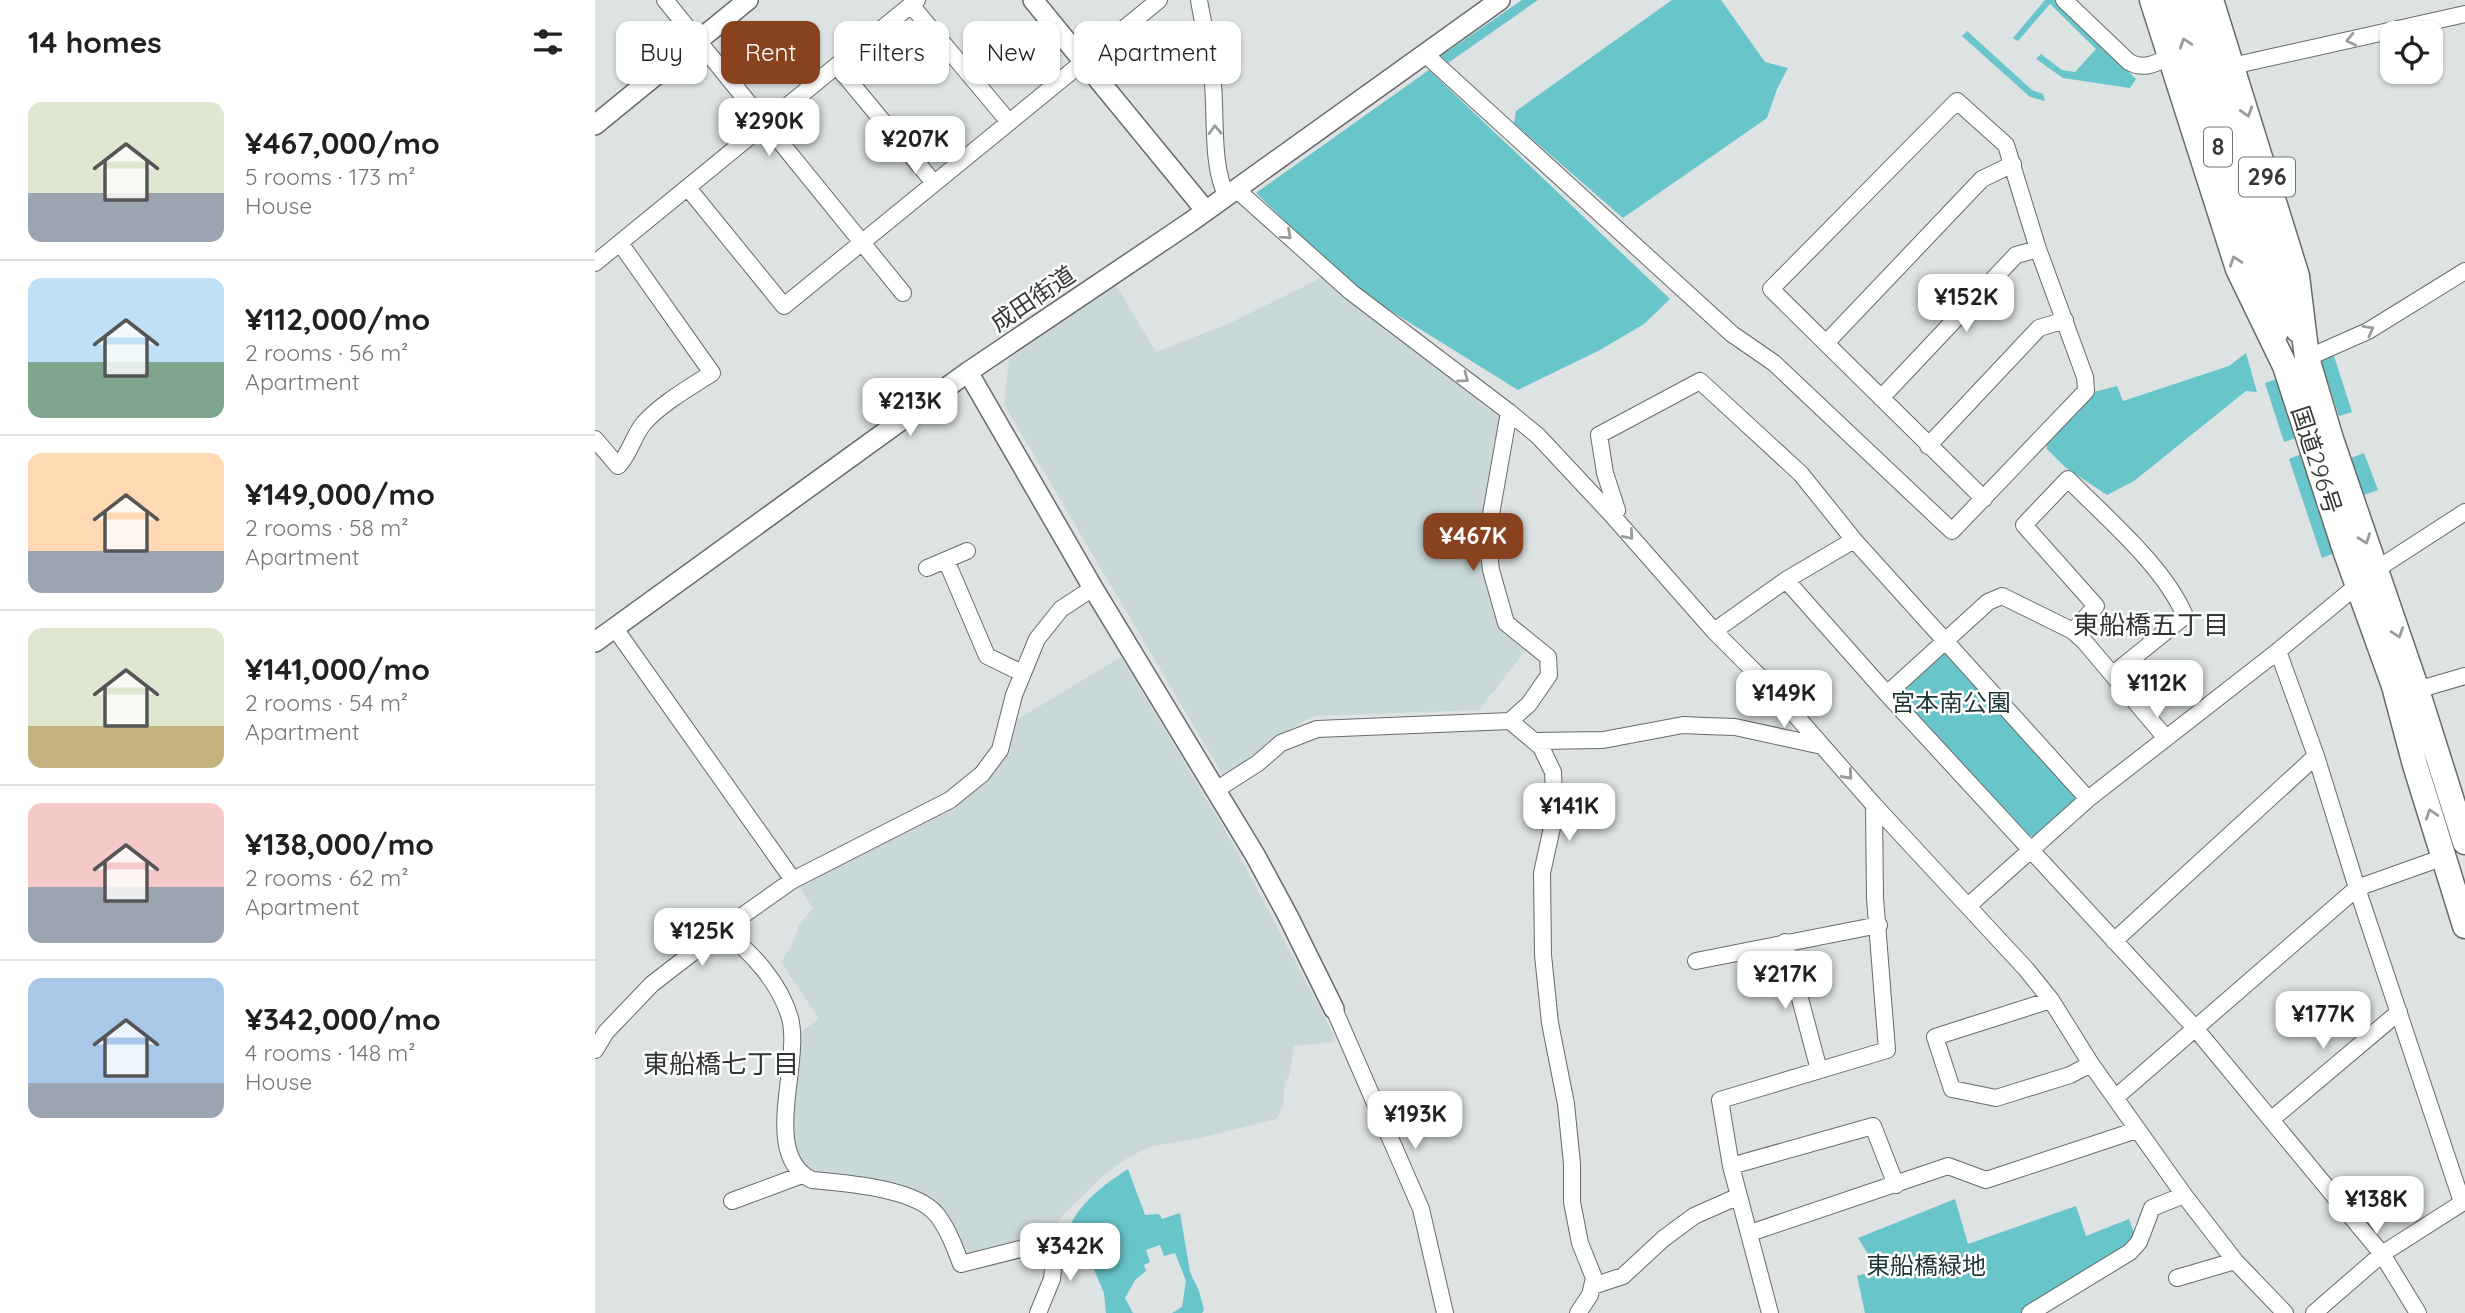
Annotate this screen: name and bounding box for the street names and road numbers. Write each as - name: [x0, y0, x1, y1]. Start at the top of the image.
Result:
- road number: 8: [2204, 128, 2232, 166]
- road number: 296: [2239, 158, 2295, 196]
- street label: 成田街道: [984, 259, 1081, 337]
- street label: 国道296号: [2285, 402, 2348, 517]

